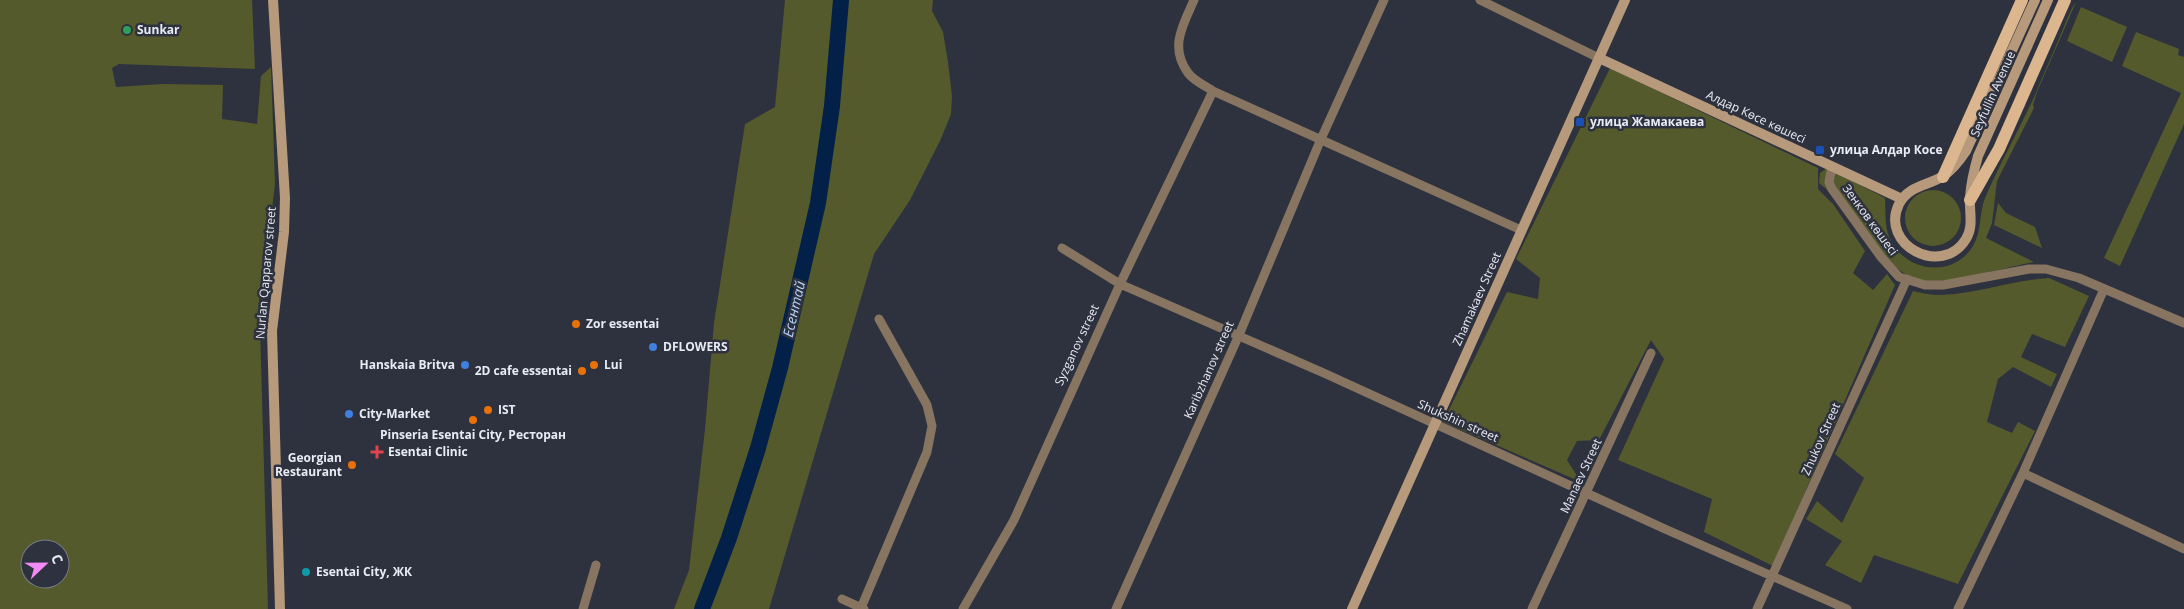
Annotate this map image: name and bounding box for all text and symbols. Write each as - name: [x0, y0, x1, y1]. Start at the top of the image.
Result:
- place label: Sunkar: [137, 21, 180, 38]
- marker: Sunkar: [121, 24, 133, 36]
- street label: Seyfullin Avenue: [1966, 48, 2019, 139]
- street label: Алдар Көсе көшесі: [1704, 86, 1809, 147]
- place label: улица Жамакаева: [1590, 113, 1704, 130]
- marker: улица Жамакаева: [1574, 116, 1586, 128]
- place label: улица Алдар Косе: [1830, 141, 1943, 158]
- marker: улица Алдар Косе: [1814, 144, 1826, 156]
- street label: Зенков көшесі: [1839, 181, 1902, 259]
- street label: Nurlan Qapparov street: [251, 206, 280, 340]
- street label: Zhamakaev Street: [1448, 249, 1505, 348]
- water label: Есентай: [778, 279, 809, 339]
- street label: Syzganov street: [1050, 301, 1103, 388]
- place label: Zor essentai: [586, 315, 659, 332]
- marker: Zor essentai: [570, 318, 582, 330]
- street label: Karibzhanov street: [1179, 318, 1238, 421]
- place label: DFLOWERS: [663, 338, 728, 355]
- marker: DFLOWERS: [647, 341, 659, 353]
- place label: Hanskaia Britva: [360, 356, 455, 373]
- place label: Lui: [604, 356, 622, 373]
- marker: Hanskaia Britva: [459, 359, 471, 371]
- marker: Lui: [588, 359, 600, 371]
- place label: 2D cafe essentai: [475, 362, 572, 379]
- marker: 2D cafe essentai: [576, 365, 588, 377]
- street label: Shukshin street: [1415, 395, 1501, 446]
- street label: Zhukov Street: [1797, 400, 1844, 478]
- place label: IST: [498, 401, 516, 418]
- marker: IST: [482, 404, 494, 416]
- place label: City-Market: [359, 405, 430, 422]
- marker: City-Market: [343, 408, 355, 420]
- marker: Pinseria Esentai City, Ресторан: [467, 414, 479, 426]
- place label: Pinseria Esentai City, Ресторан: [380, 426, 566, 443]
- street label: Manaev Street: [1556, 436, 1605, 516]
- place label: Esentai Clinic: [388, 443, 468, 460]
- marker: Esentai Clinic: [370, 445, 384, 459]
- place label: Georgian Restaurant: [275, 449, 342, 480]
- marker: Georgian Restaurant: [346, 459, 358, 471]
- north arrow: [20, 539, 70, 589]
- text: С: [47, 551, 68, 567]
- place label: Esentai City, ЖК: [316, 563, 413, 580]
- marker: Esentai City, ЖК: [300, 566, 312, 578]

